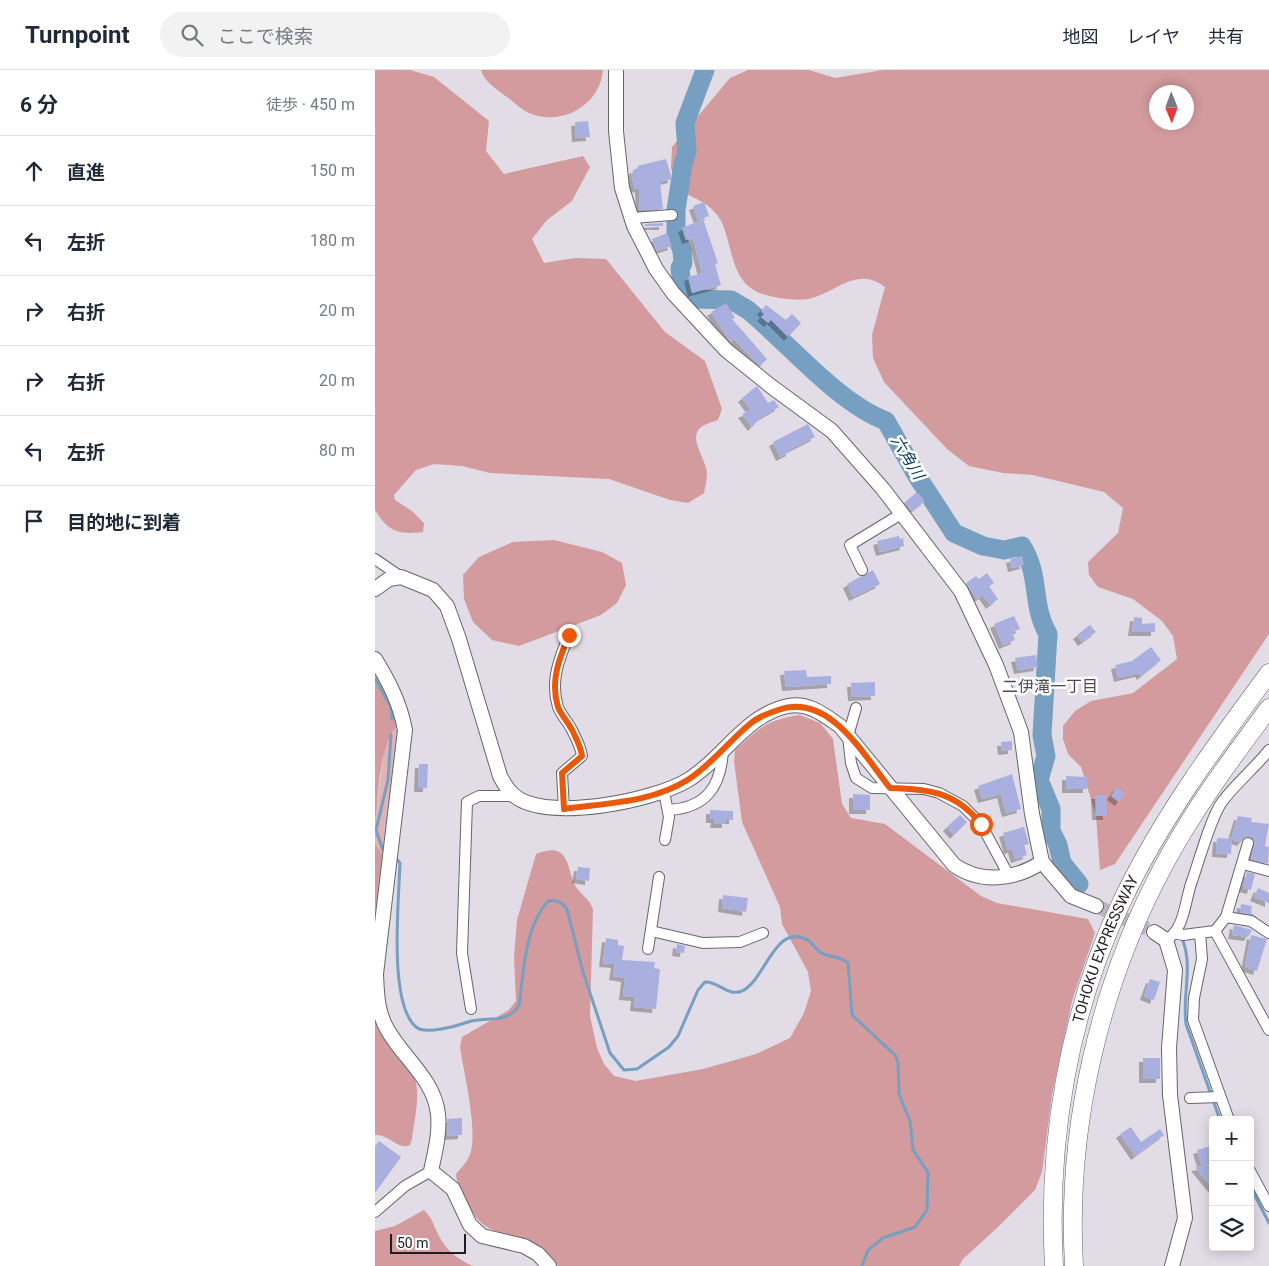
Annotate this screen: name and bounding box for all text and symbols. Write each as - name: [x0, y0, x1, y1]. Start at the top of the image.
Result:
- search box: [160, 12, 510, 57]
- text: Turnpoint: [25, 21, 130, 49]
- icon: search: [178, 21, 206, 49]
- text: ここで検索: [218, 25, 313, 48]
- text: 地図: [1063, 26, 1099, 47]
- text: レイヤ: [1127, 26, 1180, 47]
- text: 共有: [1208, 26, 1244, 47]
- north arrow: [1149, 85, 1194, 130]
- text: 6 分: [20, 93, 58, 117]
- text: 徒歩 · 450 m: [266, 95, 355, 114]
- icon: ahead: [20, 157, 48, 185]
- text: 直進: [67, 161, 105, 184]
- text: 150 m: [310, 161, 355, 180]
- icon: left: [20, 227, 48, 255]
- text: 左折: [67, 231, 105, 254]
- text: 180 m: [310, 231, 355, 250]
- icon: right: [20, 297, 48, 325]
- text: 右折: [67, 301, 105, 324]
- text: 20 m: [319, 301, 355, 320]
- icon: right: [20, 367, 48, 395]
- text: 右折: [67, 371, 105, 394]
- text: 20 m: [319, 371, 355, 390]
- water label: 六角川: [887, 432, 929, 484]
- icon: left: [20, 437, 48, 465]
- text: 左折: [67, 441, 105, 464]
- text: 80 m: [319, 441, 355, 460]
- icon: arrive: [20, 507, 48, 535]
- text: 目的地に到着: [67, 511, 181, 534]
- route end: [558, 624, 581, 647]
- district label: 二伊滝一丁目: [1002, 677, 1098, 696]
- route start: [970, 813, 993, 836]
- street label: TOHOKU EXPRESSWAY: [1069, 872, 1142, 1025]
- map controls: [1209, 1116, 1254, 1251]
- button: +: [1209, 1116, 1254, 1161]
- button: −: [1209, 1161, 1254, 1206]
- button: layers: [1209, 1206, 1254, 1251]
- scale bar: [390, 1231, 466, 1254]
- text: 50 m: [397, 1235, 429, 1251]

